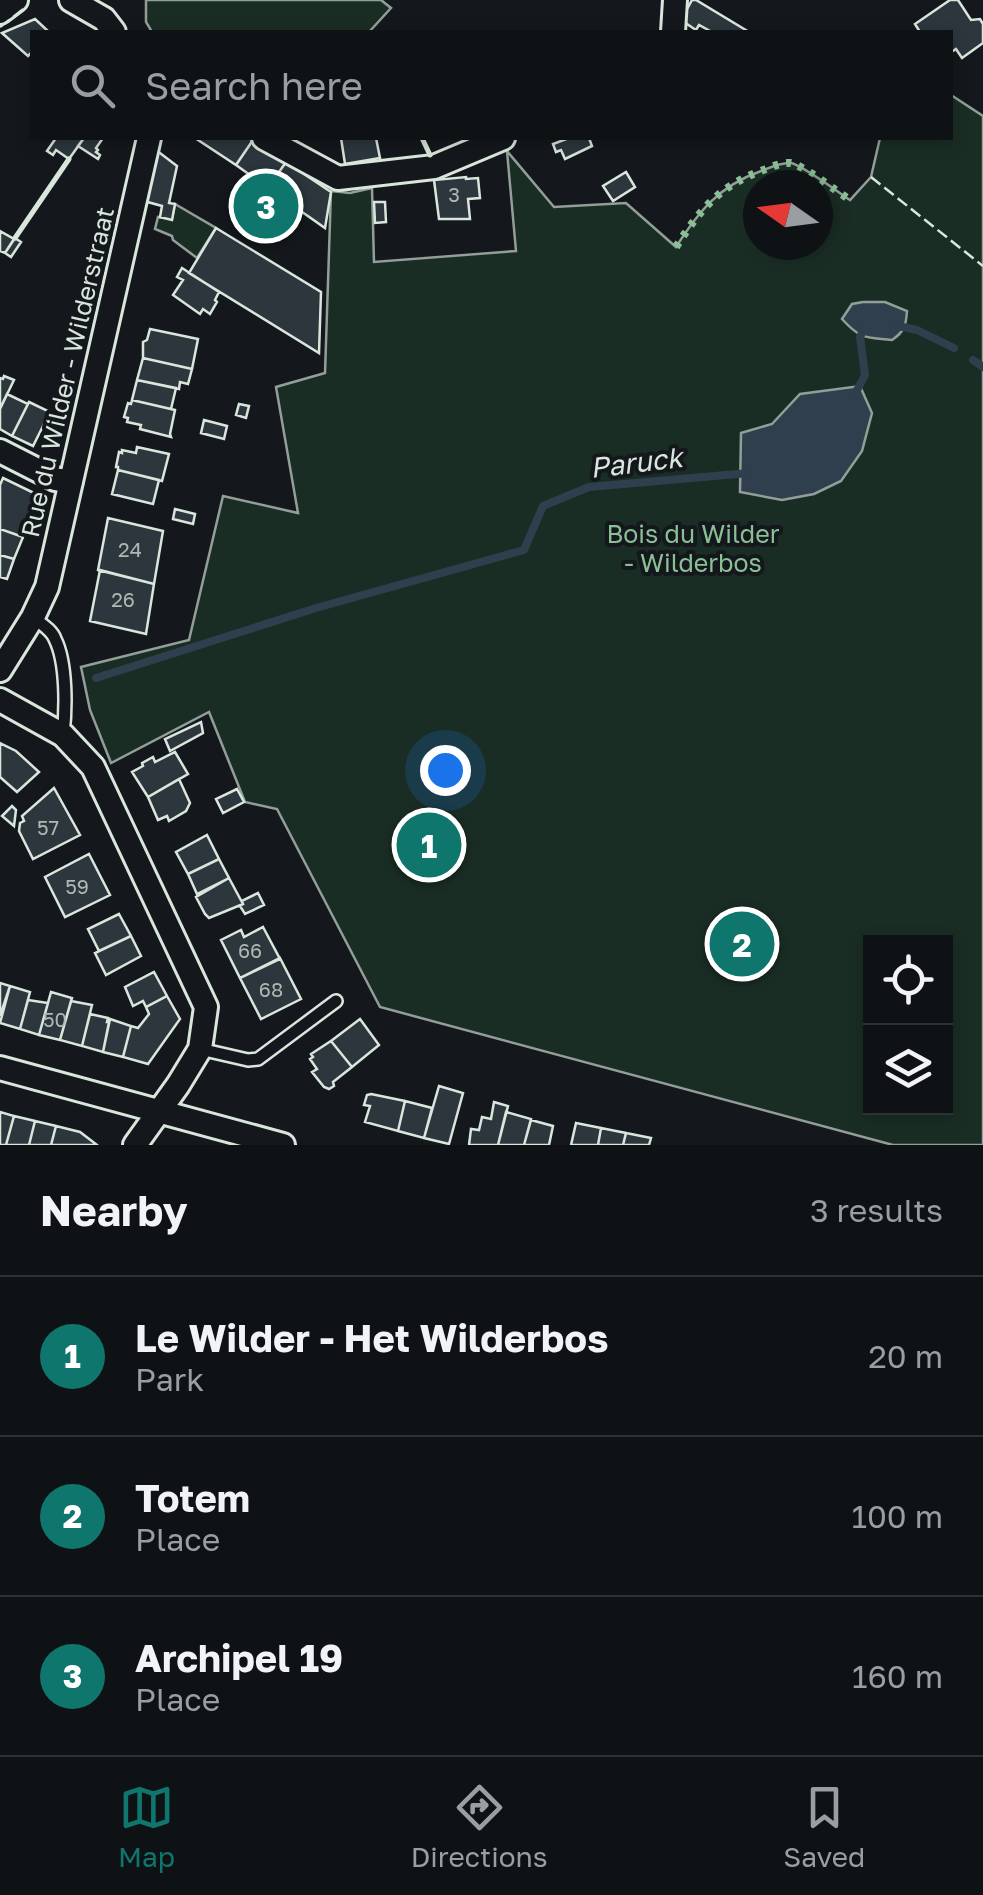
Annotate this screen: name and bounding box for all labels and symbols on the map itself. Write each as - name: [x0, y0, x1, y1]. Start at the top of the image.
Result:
- pin: 3: [234, 168, 298, 244]
- north arrow: [743, 170, 833, 260]
- house number: 3: [448, 182, 460, 206]
- street label: Rue du Wilder - Wilderstraat: [14, 204, 120, 540]
- water label: Paruck: [588, 440, 687, 484]
- park label: Bois du Wilder - Wilderbos: [607, 518, 780, 578]
- house number: 24: [118, 537, 142, 561]
- house number: 26: [111, 587, 135, 611]
- your location: [420, 745, 471, 796]
- pin: 1: [396, 808, 462, 882]
- house number: 57: [37, 815, 59, 839]
- house number: 59: [65, 874, 89, 898]
- pin: 2: [710, 906, 774, 982]
- house number: 66: [238, 938, 262, 962]
- house number: 68: [259, 977, 283, 1001]
- house number: 50: [43, 1007, 67, 1031]

